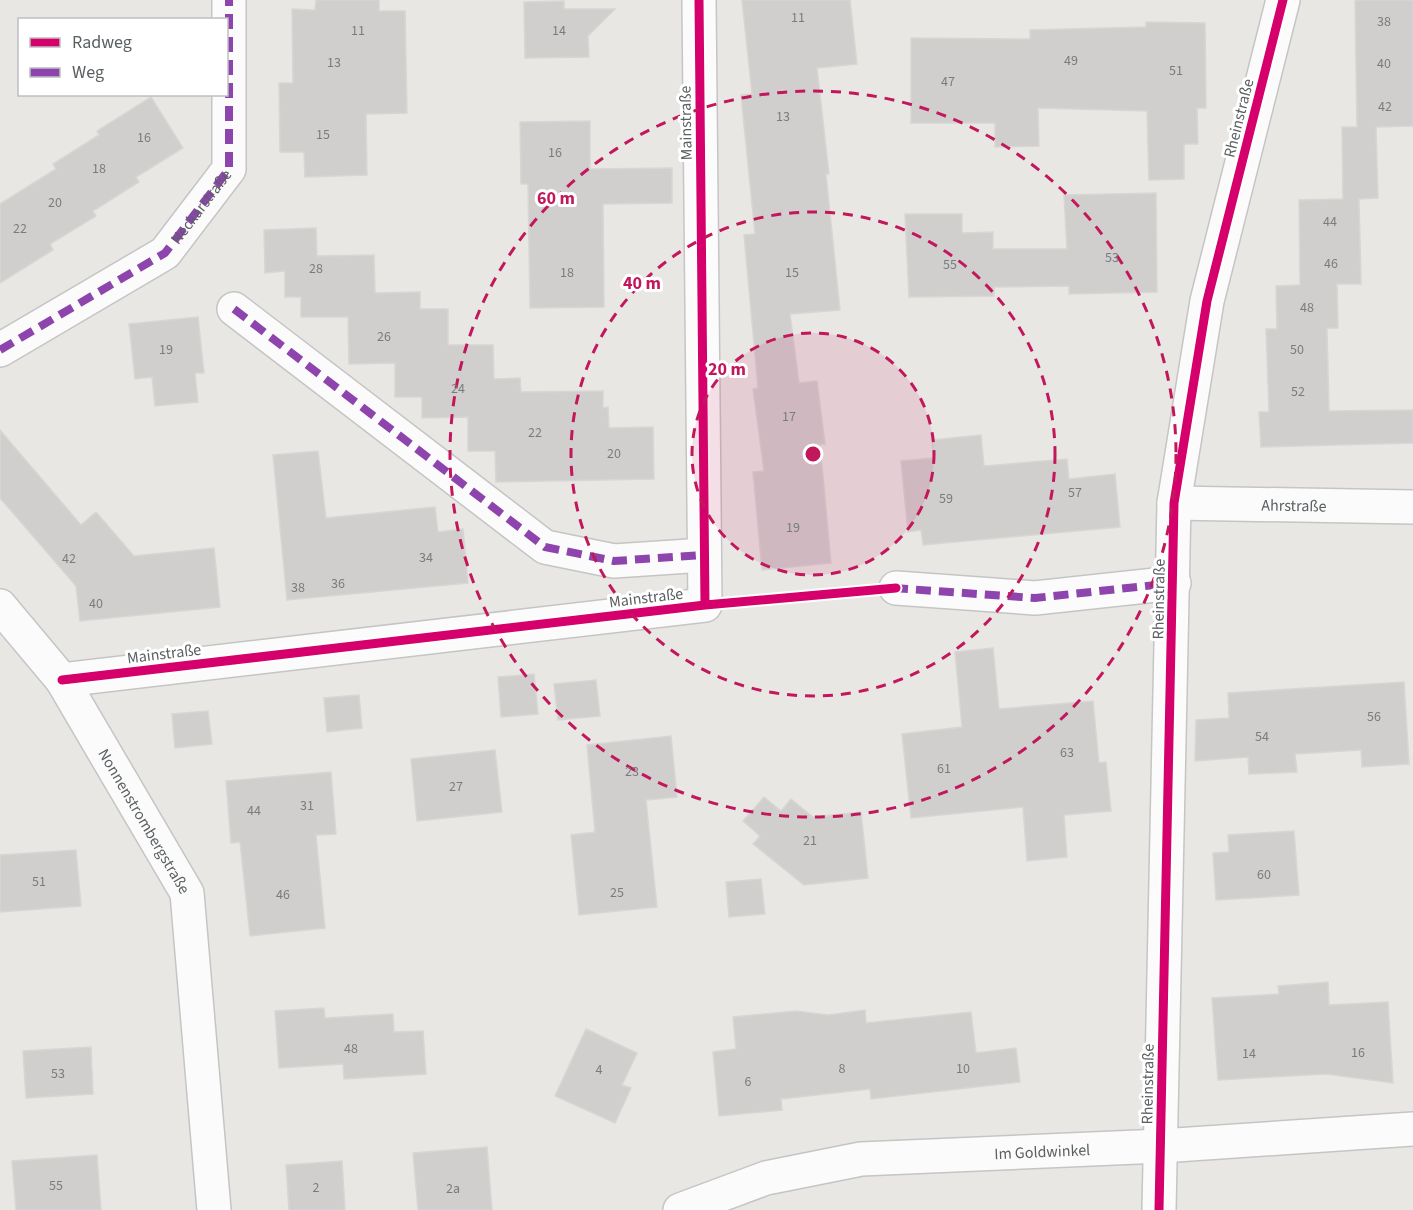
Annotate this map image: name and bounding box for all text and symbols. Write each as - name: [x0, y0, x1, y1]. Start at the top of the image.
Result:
- house number: 11: [791, 8, 805, 28]
- house number: 38: [1377, 12, 1391, 32]
- legend: [18, 18, 228, 96]
- house number: 11: [351, 21, 365, 41]
- house number: 14: [552, 21, 566, 41]
- text: Radweg: [72, 30, 132, 55]
- house number: 49: [1064, 51, 1078, 71]
- house number: 13: [327, 53, 341, 73]
- house number: 40: [1377, 54, 1391, 74]
- text: Weg: [72, 60, 104, 85]
- house number: 51: [1169, 61, 1183, 81]
- house number: 47: [941, 72, 955, 92]
- street label: Rheinstraße: [1219, 76, 1259, 160]
- street label: Mainstraße: [674, 85, 698, 160]
- house number: 42: [1378, 97, 1392, 117]
- house number: 13: [776, 107, 790, 127]
- house number: 15: [316, 125, 330, 145]
- house number: 16: [137, 128, 151, 148]
- house number: 16: [548, 143, 562, 163]
- house number: 18: [92, 159, 106, 179]
- street label: Neckarstraße: [166, 165, 237, 249]
- text: 60 m: [537, 186, 575, 211]
- house number: 20: [48, 193, 62, 213]
- house number: 44: [1323, 212, 1337, 232]
- house number: 22: [13, 219, 27, 239]
- house number: 53: [1105, 248, 1119, 268]
- house number: 46: [1324, 254, 1338, 274]
- house number: 55: [943, 255, 957, 275]
- house number: 28: [309, 259, 323, 279]
- house number: 18: [560, 263, 574, 283]
- house number: 15: [785, 263, 799, 283]
- text: 40 m: [623, 271, 661, 296]
- house number: 48: [1300, 298, 1314, 318]
- house number: 26: [377, 327, 391, 347]
- house number: 19: [159, 340, 173, 360]
- house number: 50: [1290, 340, 1304, 360]
- text: 20 m: [708, 357, 746, 382]
- house number: 24: [451, 379, 465, 399]
- house number: 52: [1291, 382, 1305, 402]
- house number: 17: [782, 407, 796, 427]
- house number: 22: [528, 423, 542, 443]
- house number: 20: [607, 444, 621, 464]
- centre of rings: [803, 444, 823, 464]
- house number: 57: [1068, 483, 1082, 503]
- house number: 59: [939, 489, 953, 509]
- street label: Ahrstraße: [1261, 494, 1327, 518]
- house number: 19: [786, 518, 800, 538]
- house number: 34: [419, 548, 433, 568]
- house number: 42: [62, 549, 76, 569]
- street label: Rheinstraße: [1147, 558, 1171, 640]
- house number: 36: [331, 574, 345, 594]
- house number: 38: [291, 578, 305, 598]
- street label: Mainstraße: [608, 583, 685, 613]
- house number: 40: [89, 594, 103, 614]
- street label: Mainstraße: [126, 639, 203, 669]
- house number: 56: [1367, 707, 1381, 727]
- house number: 54: [1255, 727, 1269, 747]
- house number: 63: [1060, 743, 1074, 763]
- street label: Nonnenstrombergstraße: [93, 745, 195, 898]
- house number: 61: [937, 759, 951, 779]
- house number: 23: [625, 762, 639, 782]
- house number: 27: [449, 777, 463, 797]
- house number: 31: [300, 796, 314, 816]
- house number: 44: [247, 801, 261, 821]
- house number: 21: [803, 831, 817, 851]
- house number: 60: [1257, 865, 1271, 885]
- house number: 51: [32, 872, 46, 892]
- house number: 25: [610, 883, 624, 903]
- house number: 46: [276, 885, 290, 905]
- house number: 48: [344, 1039, 358, 1059]
- street label: Rheinstraße: [1136, 1043, 1160, 1125]
- house number: 16: [1351, 1043, 1365, 1063]
- house number: 14: [1242, 1044, 1256, 1064]
- house number: 8: [839, 1059, 846, 1079]
- house number: 10: [956, 1059, 970, 1079]
- house number: 4: [596, 1060, 603, 1080]
- house number: 53: [51, 1064, 65, 1084]
- house number: 6: [745, 1072, 752, 1092]
- street label: Im Goldwinkel: [994, 1139, 1091, 1165]
- house number: 55: [49, 1176, 63, 1196]
- house number: 2: [313, 1178, 320, 1198]
- house number: 2a: [446, 1179, 460, 1199]

